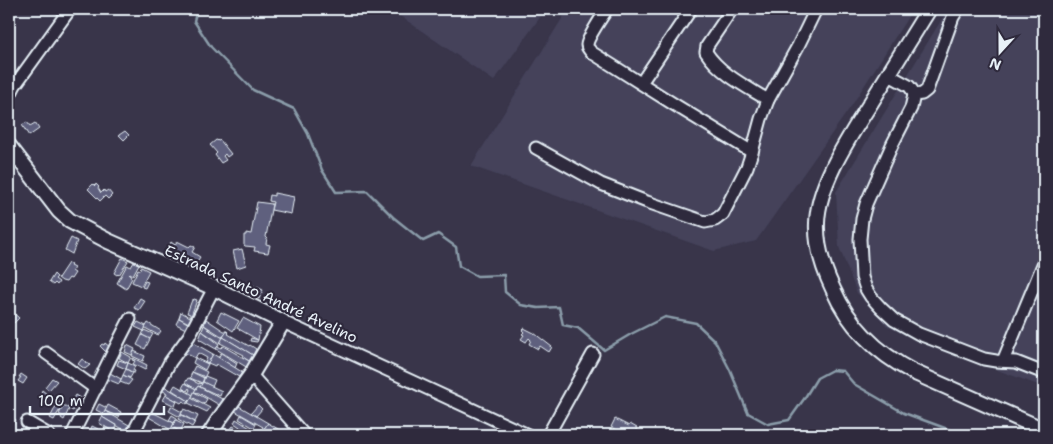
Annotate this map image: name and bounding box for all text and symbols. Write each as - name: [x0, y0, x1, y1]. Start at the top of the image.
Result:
- north arrow: [976, 28, 1026, 78]
- text: N: [987, 54, 1004, 75]
- street label: Estrada Santo André Avelino: [161, 240, 361, 348]
- scale bar: [30, 384, 164, 416]
- text: 100 m: [38, 391, 83, 411]

